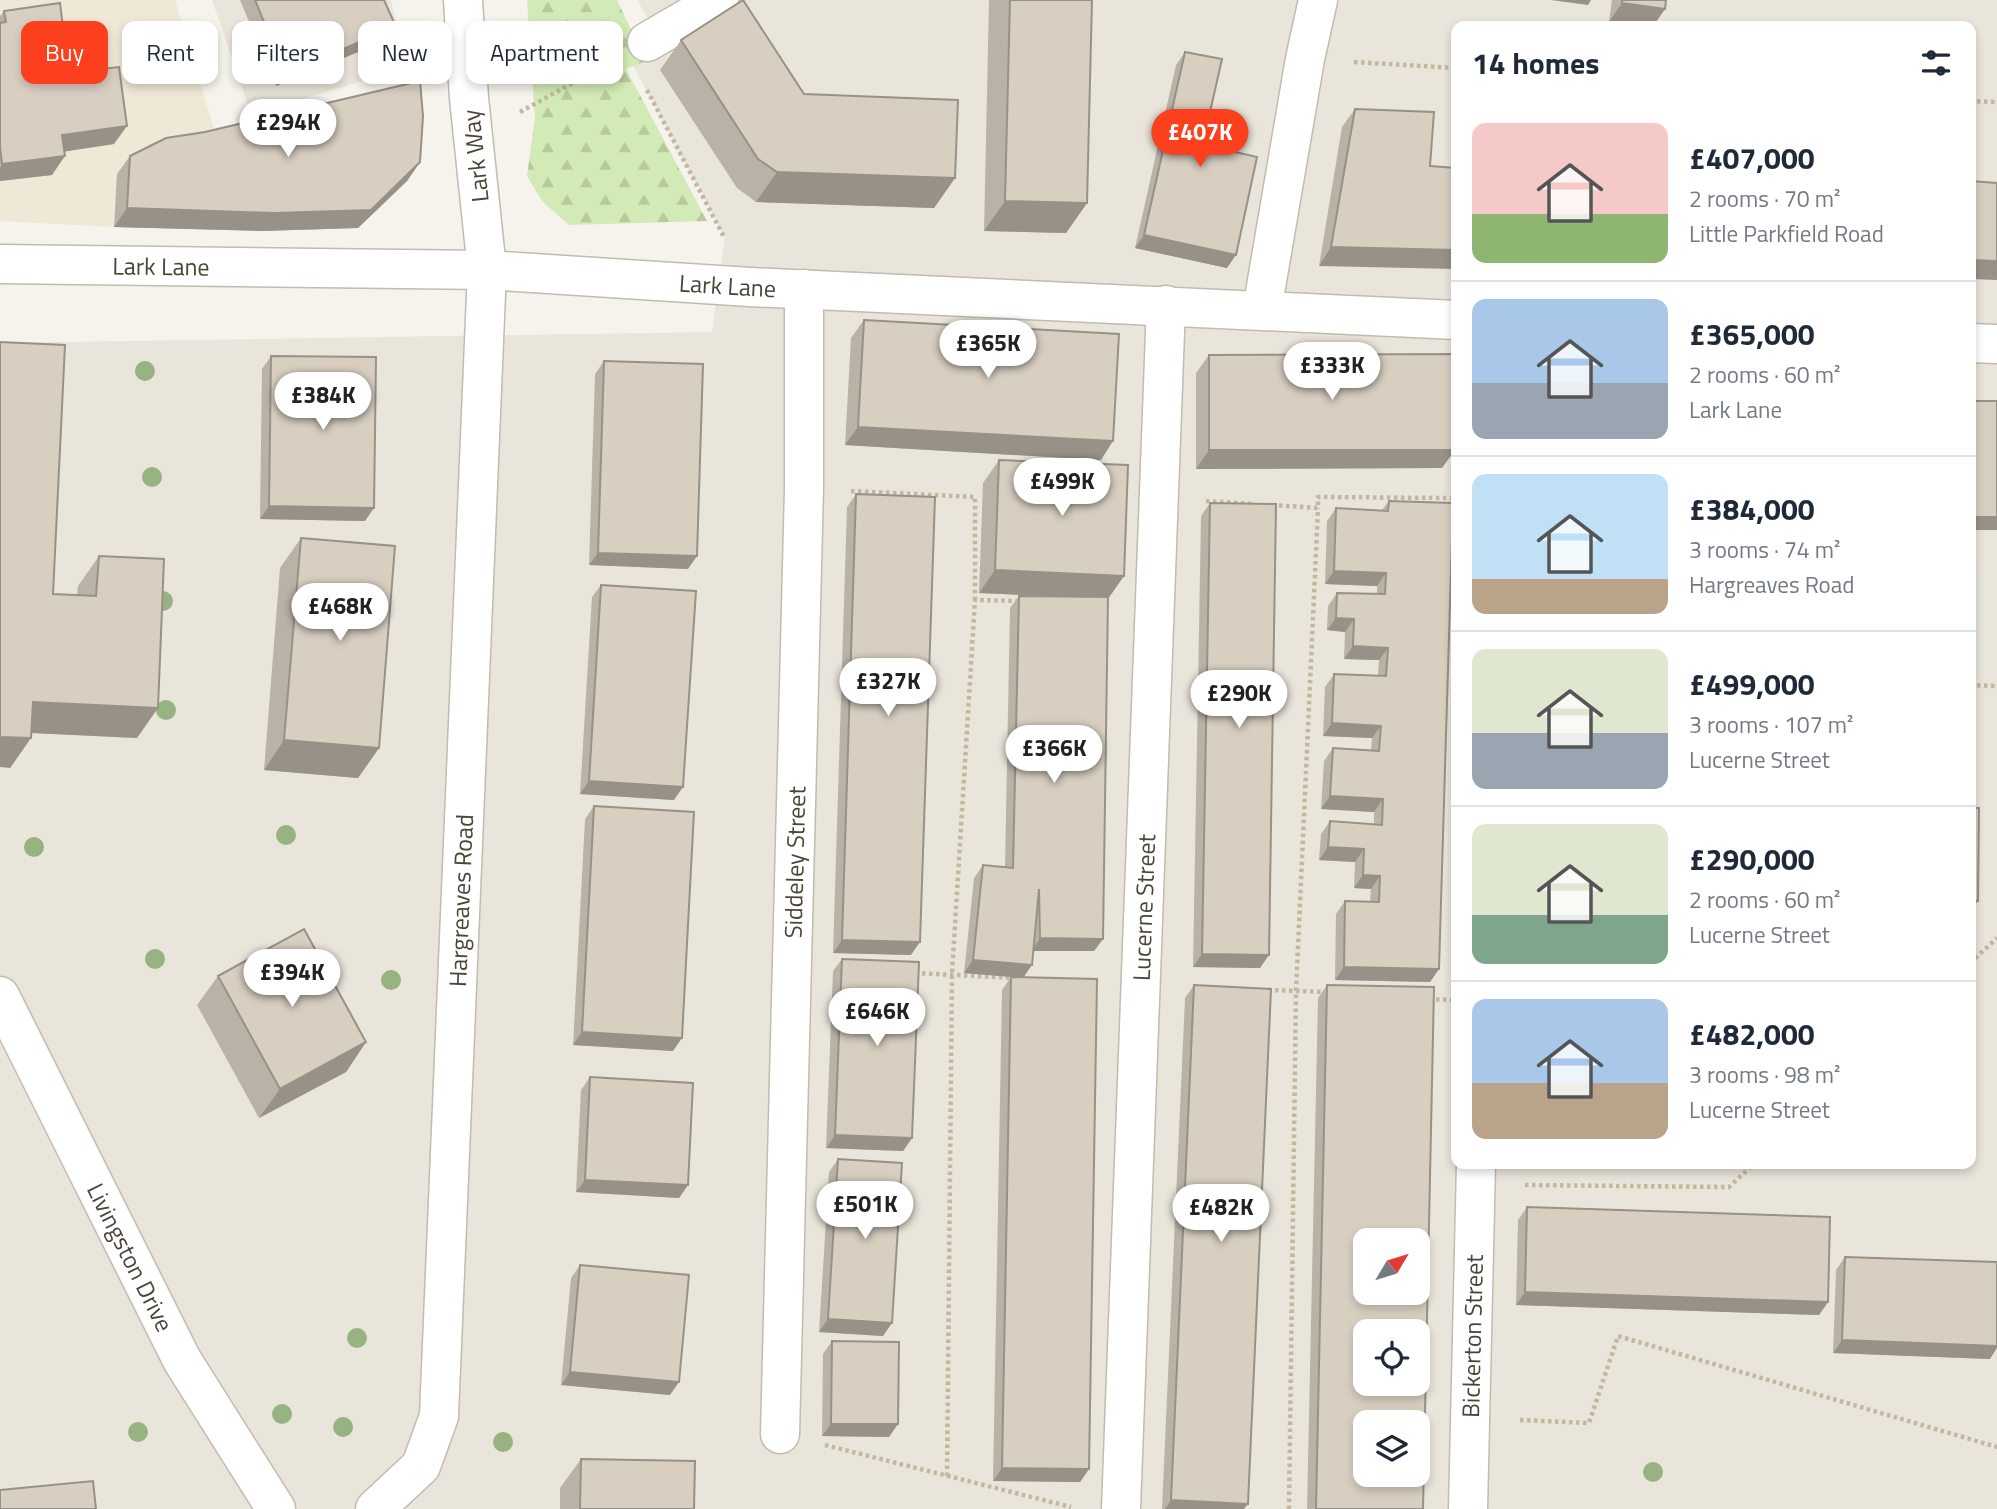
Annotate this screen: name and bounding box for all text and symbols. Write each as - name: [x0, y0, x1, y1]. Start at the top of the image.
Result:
- chip: Buy: [21, 21, 108, 84]
- chip: Rent: [122, 21, 218, 84]
- chip: Filters: [232, 21, 344, 84]
- chip: New: [358, 21, 452, 84]
- chip: Apartment: [466, 21, 623, 84]
- text: 14 homes: [1472, 40, 1599, 86]
- icon: filters: [1917, 44, 1955, 82]
- pin: £294K: [239, 100, 337, 159]
- text: £294K: [255, 104, 321, 139]
- street label: Lark Way: [452, 107, 498, 204]
- pin: £407K: [1151, 110, 1249, 169]
- text: £407K: [1167, 114, 1233, 149]
- text: £407,000: [1689, 135, 1815, 181]
- icon: home: [1528, 151, 1612, 235]
- text: 2 rooms · 70 m²: [1689, 181, 1840, 216]
- text: Little Parkfield Road: [1689, 216, 1884, 251]
- street label: Lark Lane: [112, 247, 210, 285]
- street label: Lark Lane: [678, 264, 777, 306]
- text: £365,000: [1689, 311, 1815, 357]
- pin: £365K: [939, 320, 1037, 380]
- text: £365K: [955, 325, 1021, 360]
- icon: home: [1528, 327, 1612, 411]
- pin: £333K: [1283, 342, 1381, 402]
- text: £333K: [1299, 347, 1365, 382]
- text: 2 rooms · 60 m²: [1689, 357, 1840, 392]
- pin: £384K: [274, 372, 372, 432]
- text: £384K: [290, 377, 356, 412]
- text: Lark Lane: [1689, 392, 1782, 427]
- pin: £499K: [1013, 458, 1111, 518]
- text: £499K: [1029, 463, 1095, 498]
- text: £384,000: [1689, 486, 1815, 532]
- icon: home: [1528, 502, 1612, 586]
- text: 3 rooms · 74 m²: [1689, 532, 1840, 567]
- text: Hargreaves Road: [1689, 567, 1854, 602]
- pin: £468K: [291, 584, 389, 643]
- text: £468K: [307, 588, 373, 623]
- pin: £327K: [839, 658, 937, 718]
- text: £499,000: [1689, 661, 1815, 707]
- text: £327K: [855, 663, 921, 698]
- pin: £290K: [1190, 670, 1288, 730]
- text: £290K: [1206, 675, 1272, 710]
- icon: home: [1528, 677, 1612, 761]
- text: 3 rooms · 107 m²: [1689, 707, 1853, 742]
- pin: £366K: [1005, 726, 1103, 785]
- text: £366K: [1021, 730, 1087, 765]
- text: Lucerne Street: [1689, 742, 1830, 777]
- street label: Siddeley Street: [775, 785, 814, 939]
- street label: Hargreaves Road: [439, 814, 482, 988]
- street label: Lucerne Street: [1123, 833, 1164, 982]
- text: £290,000: [1689, 836, 1815, 882]
- icon: home: [1528, 852, 1612, 936]
- text: 2 rooms · 60 m²: [1689, 882, 1840, 917]
- text: Lucerne Street: [1689, 917, 1830, 952]
- pin: £394K: [243, 950, 341, 1009]
- text: £394K: [259, 954, 325, 989]
- pin: £646K: [828, 988, 926, 1048]
- text: £646K: [844, 993, 910, 1028]
- text: £482,000: [1689, 1011, 1815, 1057]
- icon: home: [1528, 1027, 1612, 1111]
- text: 3 rooms · 98 m²: [1689, 1057, 1840, 1092]
- text: Lucerne Street: [1689, 1092, 1830, 1127]
- street label: Livingston Drive: [78, 1177, 183, 1338]
- pin: £501K: [816, 1182, 914, 1241]
- pin: £482K: [1172, 1184, 1270, 1244]
- text: £501K: [832, 1186, 898, 1221]
- text: £482K: [1188, 1189, 1254, 1224]
- north arrow: [1353, 1228, 1430, 1306]
- map controls: [1353, 1228, 1430, 1487]
- street label: Bickerton Street: [1452, 1253, 1492, 1418]
- button: locate: [1353, 1319, 1430, 1396]
- button: layers: [1353, 1410, 1430, 1487]

